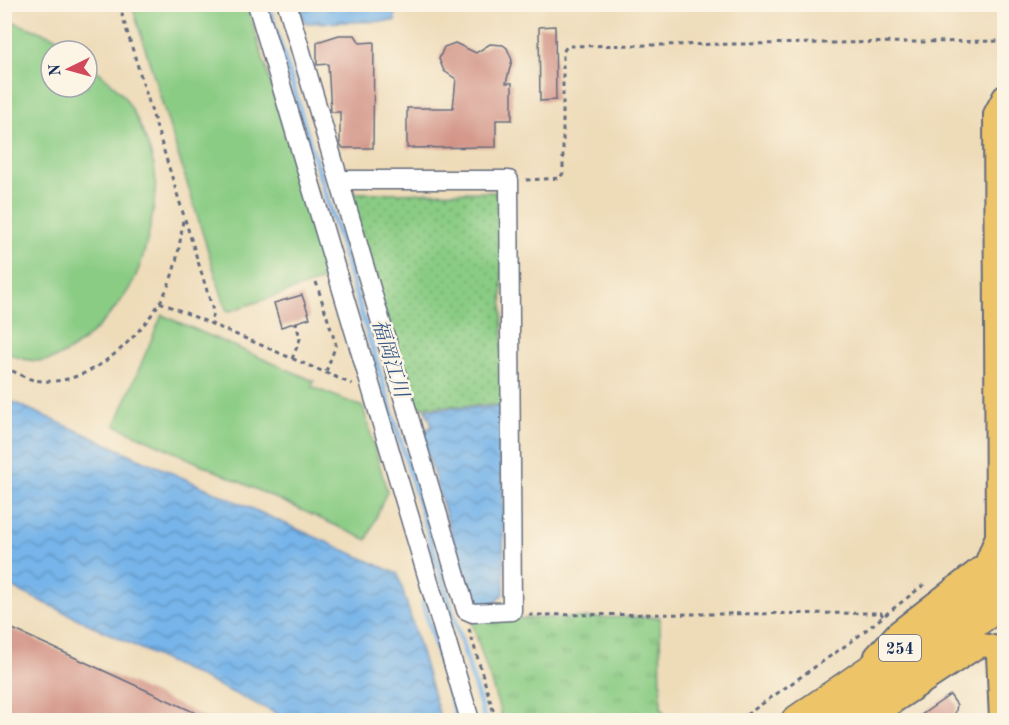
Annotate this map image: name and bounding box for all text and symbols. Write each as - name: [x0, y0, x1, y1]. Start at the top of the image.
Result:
- north arrow: [39, 39, 99, 99]
- text: N: [47, 63, 65, 77]
- water label: 福岡江川: [368, 317, 413, 402]
- road number: 254: [879, 635, 921, 661]

